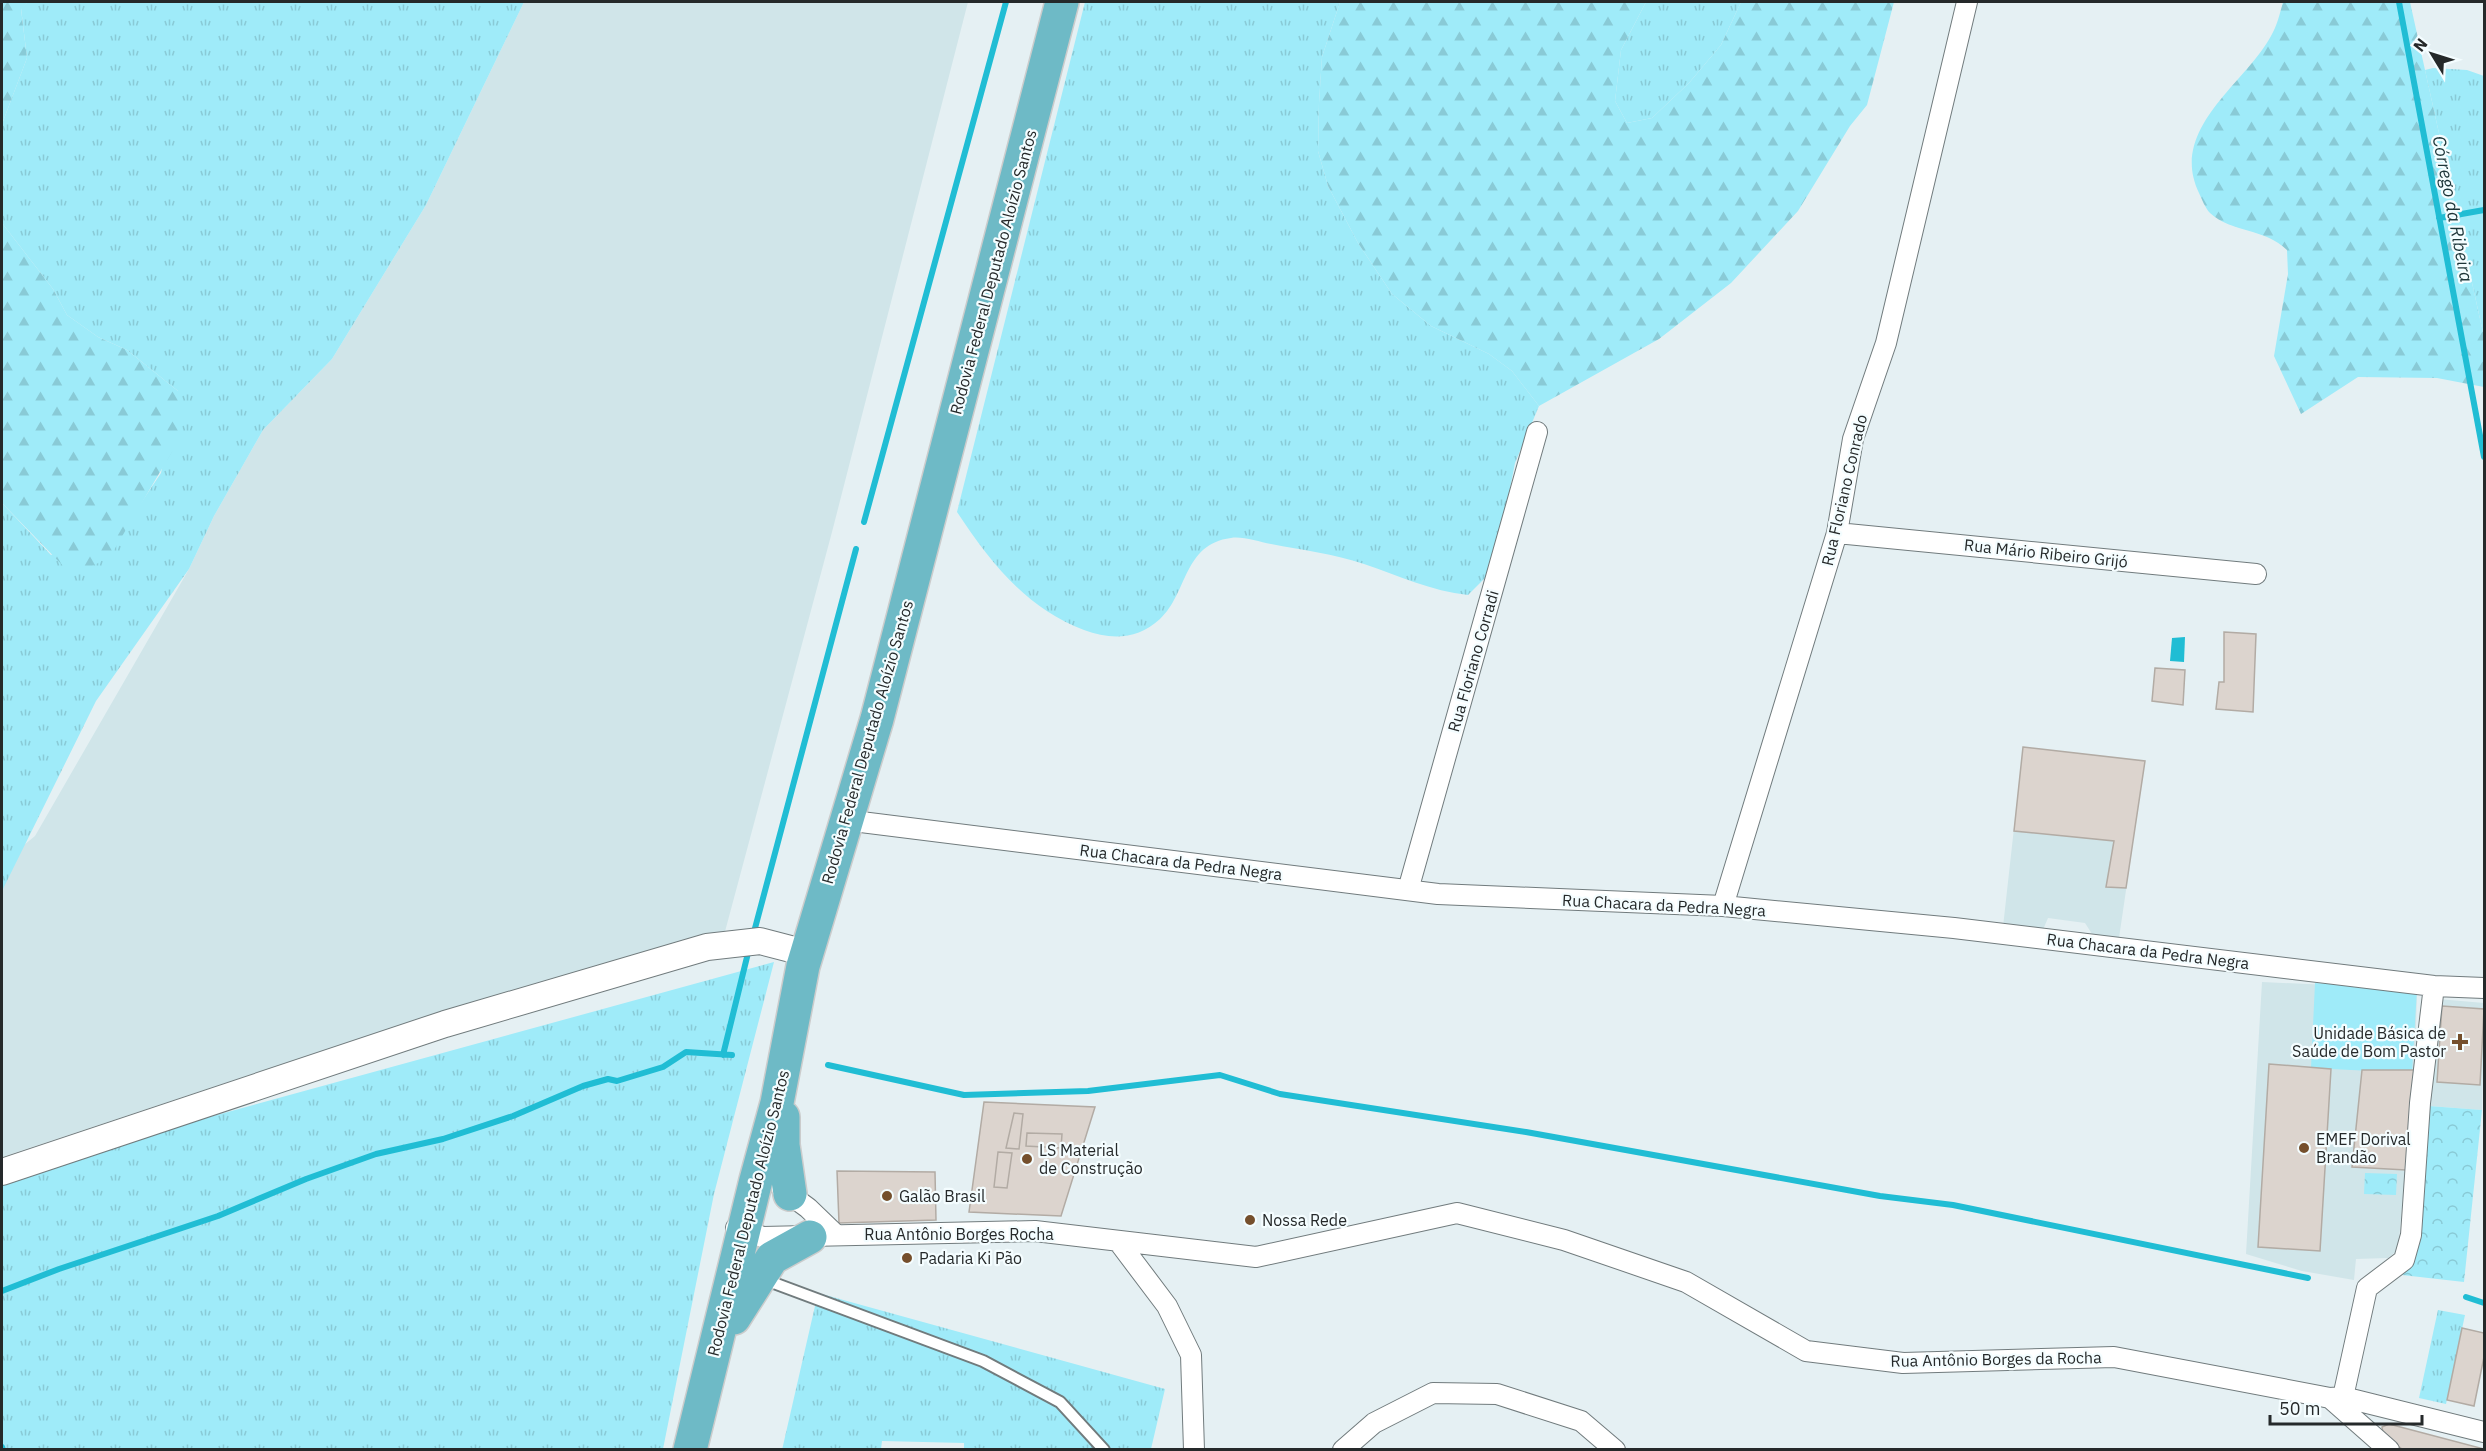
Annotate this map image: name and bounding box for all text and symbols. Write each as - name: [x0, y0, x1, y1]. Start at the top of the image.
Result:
- north arrow: [2402, 24, 2462, 84]
- text: N: [2409, 34, 2432, 55]
- street label: Rodovia Federal Deputado Aloízio Santos: [945, 127, 1041, 417]
- water label: Córrego da Ribeira: [2428, 134, 2478, 284]
- street label: Rua Floriano Conrado: [1817, 412, 1871, 568]
- street label: Rua Mário Ribeiro Grijó: [1963, 534, 2129, 572]
- street label: Rua Floriano Corradi: [1443, 588, 1503, 734]
- street label: Rodovia Federal Deputado Aloízio Santos: [817, 598, 917, 886]
- street label: Rua Chacara da Pedra Negra: [1079, 840, 1284, 884]
- street label: Rua Chacara da Pedra Negra: [1562, 890, 1767, 920]
- street label: Rua Chacara da Pedra Negra: [2046, 929, 2251, 973]
- place label: Unidade Básica de Saúde de Bom Pastor: [2292, 1023, 2446, 1061]
- marker: Unidade Básica de Saúde de Bom Pastor: [2451, 1033, 2469, 1051]
- street label: Rodovia Federal Deputado Aloízio Santos: [703, 1068, 793, 1358]
- place label: EMEF Dorival Brandão: [2316, 1129, 2411, 1167]
- place label: LS Material de Construção: [1039, 1140, 1143, 1178]
- marker: EMEF Dorival Brandão: [2297, 1141, 2311, 1155]
- marker: LS Material de Construção: [1020, 1152, 1034, 1166]
- place label: Galão Brasil: [899, 1186, 985, 1206]
- marker: Galão Brasil: [880, 1189, 894, 1203]
- place label: Nossa Rede: [1262, 1210, 1347, 1230]
- marker: Nossa Rede: [1243, 1213, 1257, 1227]
- street label: Rua Antônio Borges Rocha: [864, 1224, 1054, 1244]
- place label: Padaria Ki Pão: [919, 1248, 1022, 1268]
- marker: Padaria Ki Pão: [900, 1251, 914, 1265]
- street label: Rua Antônio Borges da Rocha: [1890, 1347, 2102, 1371]
- scale bar: [2270, 1388, 2422, 1426]
- text: 50 m: [2279, 1397, 2321, 1420]

